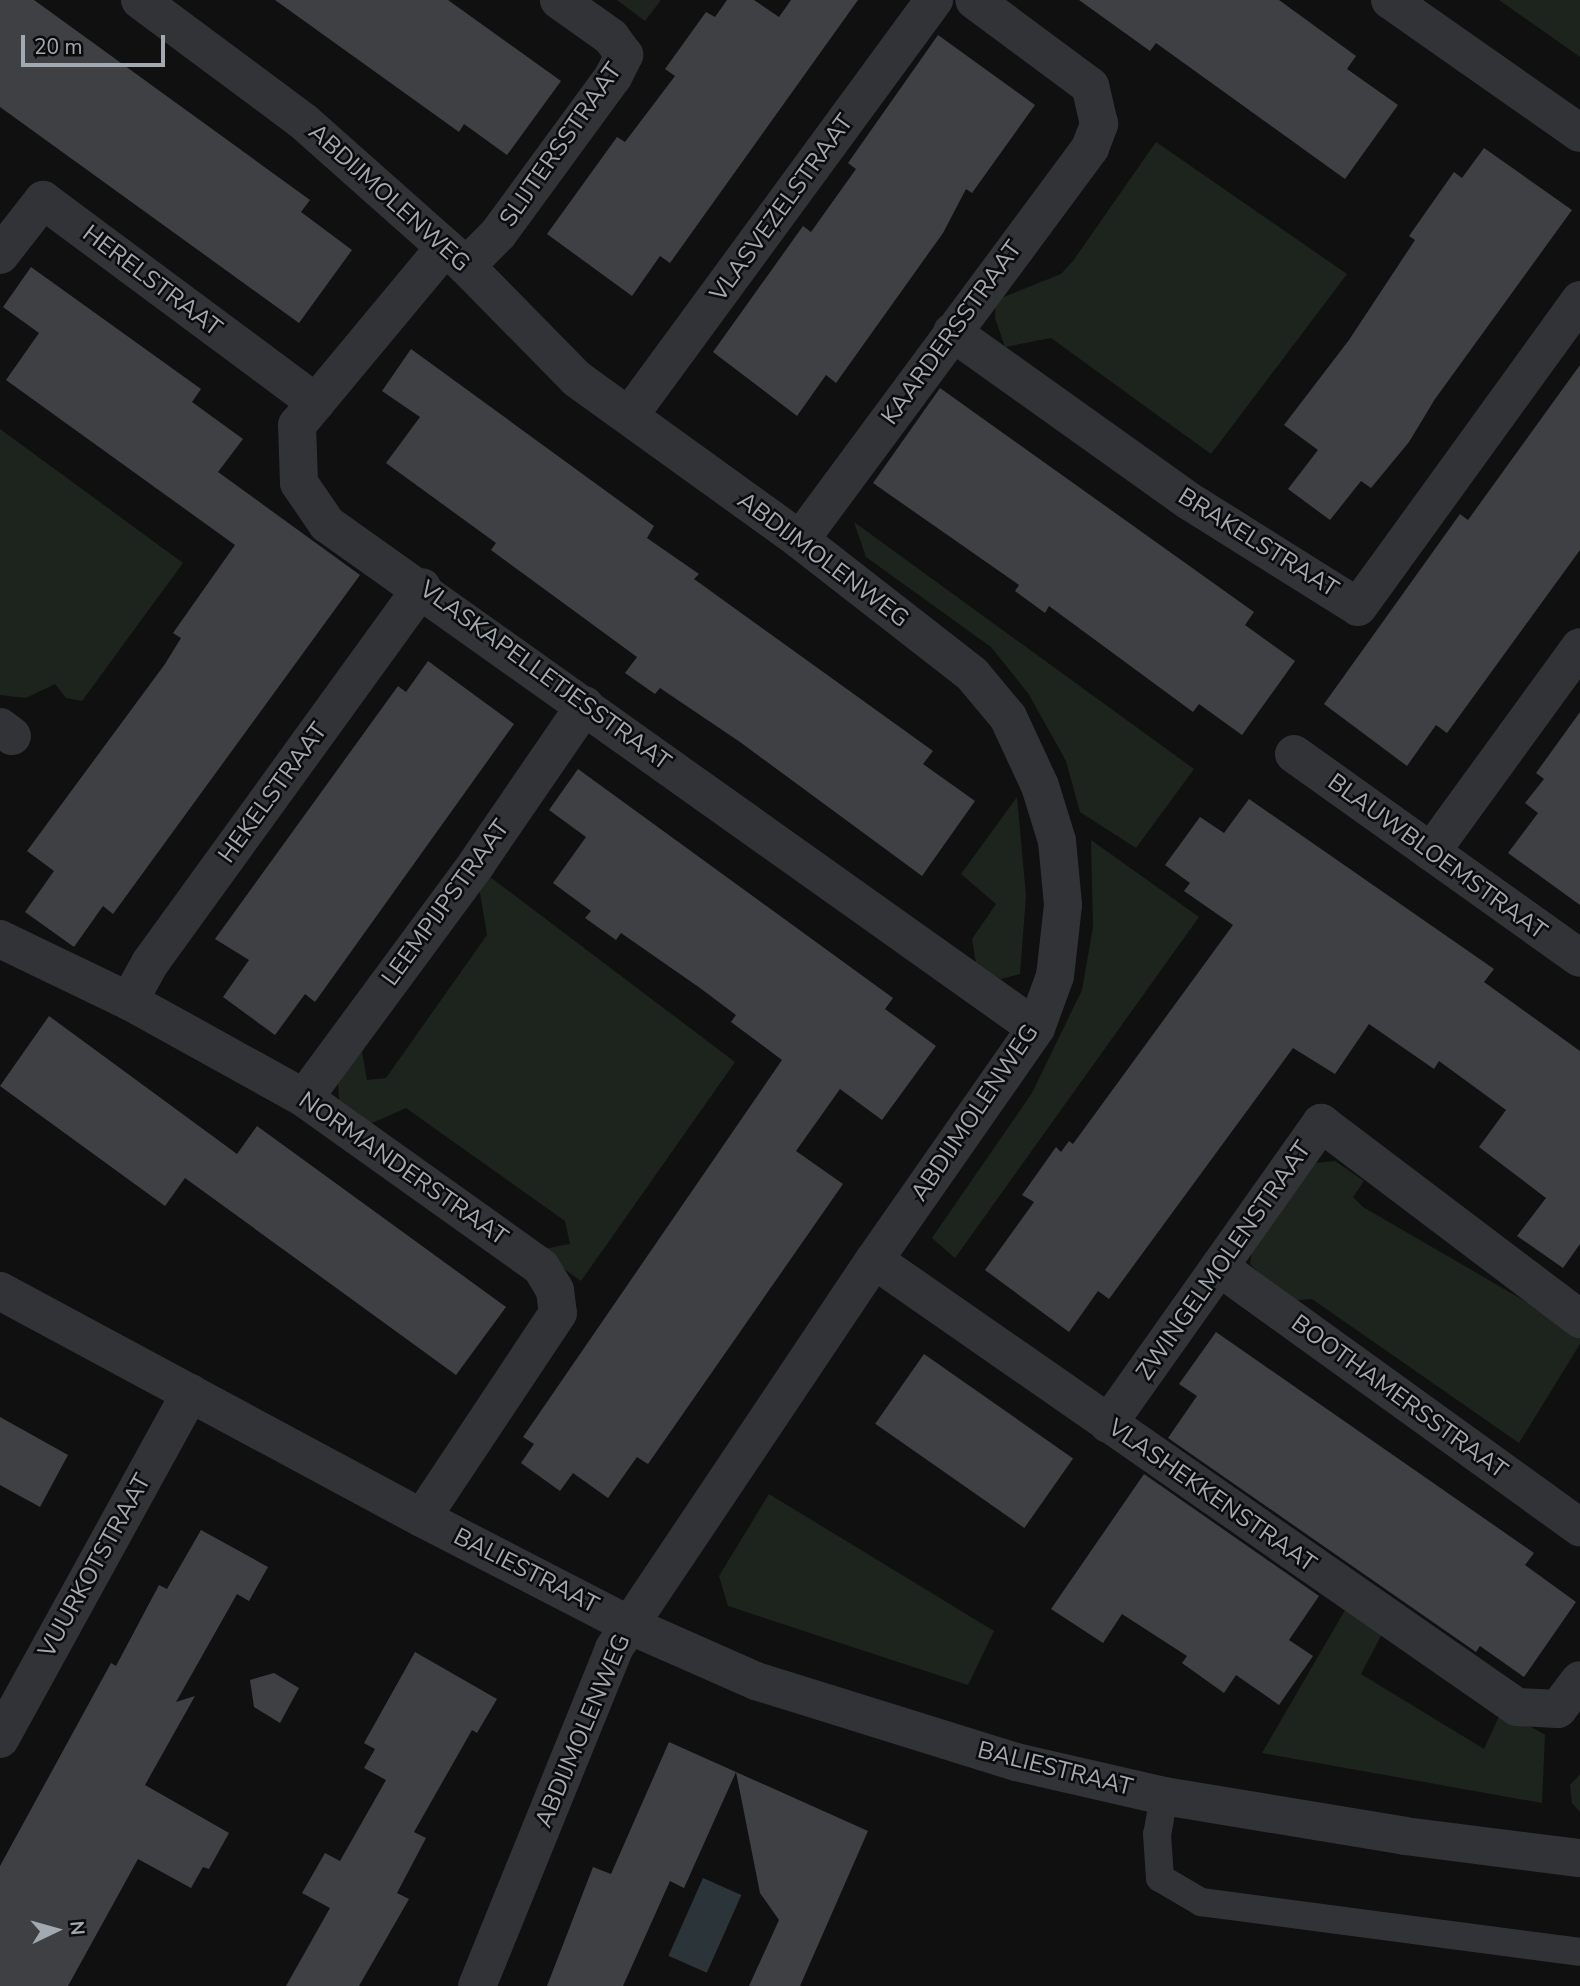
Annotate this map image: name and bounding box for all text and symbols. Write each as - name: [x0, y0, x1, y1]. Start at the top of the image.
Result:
- scale bar: [24, 21, 168, 65]
- text: 20 m: [34, 33, 83, 61]
- street label: SLIJTERSSTRAAT: [494, 58, 628, 232]
- street label: VLASVEZELSTRAAT: [704, 109, 860, 307]
- street label: ABDIJMOLENWEG: [302, 118, 476, 278]
- street label: HERELSTRAAT: [77, 219, 227, 343]
- street label: KAARDERSSTRAAT: [876, 235, 1028, 431]
- street label: BRAKELSTRAAT: [1173, 482, 1343, 604]
- street label: ABDIJMOLENWEG: [732, 486, 914, 634]
- street label: VLASKAPELLETJESSTRAAT: [414, 575, 676, 777]
- street label: HEKELSTRAAT: [213, 717, 333, 869]
- street label: BLAUWBLOEMSTRAAT: [1322, 768, 1552, 946]
- street label: LEEMPIJPSTRAAT: [376, 814, 516, 992]
- street label: ABDIJMOLENWEG: [905, 1019, 1045, 1207]
- street label: NORMANDERSTRAAT: [293, 1086, 513, 1252]
- street label: ZWINGELMOLENSTRAAT: [1131, 1136, 1317, 1386]
- street label: BOOTHAMERSSTRAAT: [1285, 1309, 1513, 1485]
- street label: VLASHEKKENSTRAAT: [1102, 1413, 1322, 1579]
- street label: VUURKOTSTRAAT: [33, 1469, 157, 1663]
- street label: BALIESTRAAT: [449, 1522, 603, 1620]
- street label: ABDIJMOLENWEG: [529, 1630, 637, 1832]
- street label: BALIESTRAAT: [975, 1736, 1135, 1802]
- north arrow: [21, 1895, 91, 1965]
- text: N: [63, 1920, 90, 1936]

